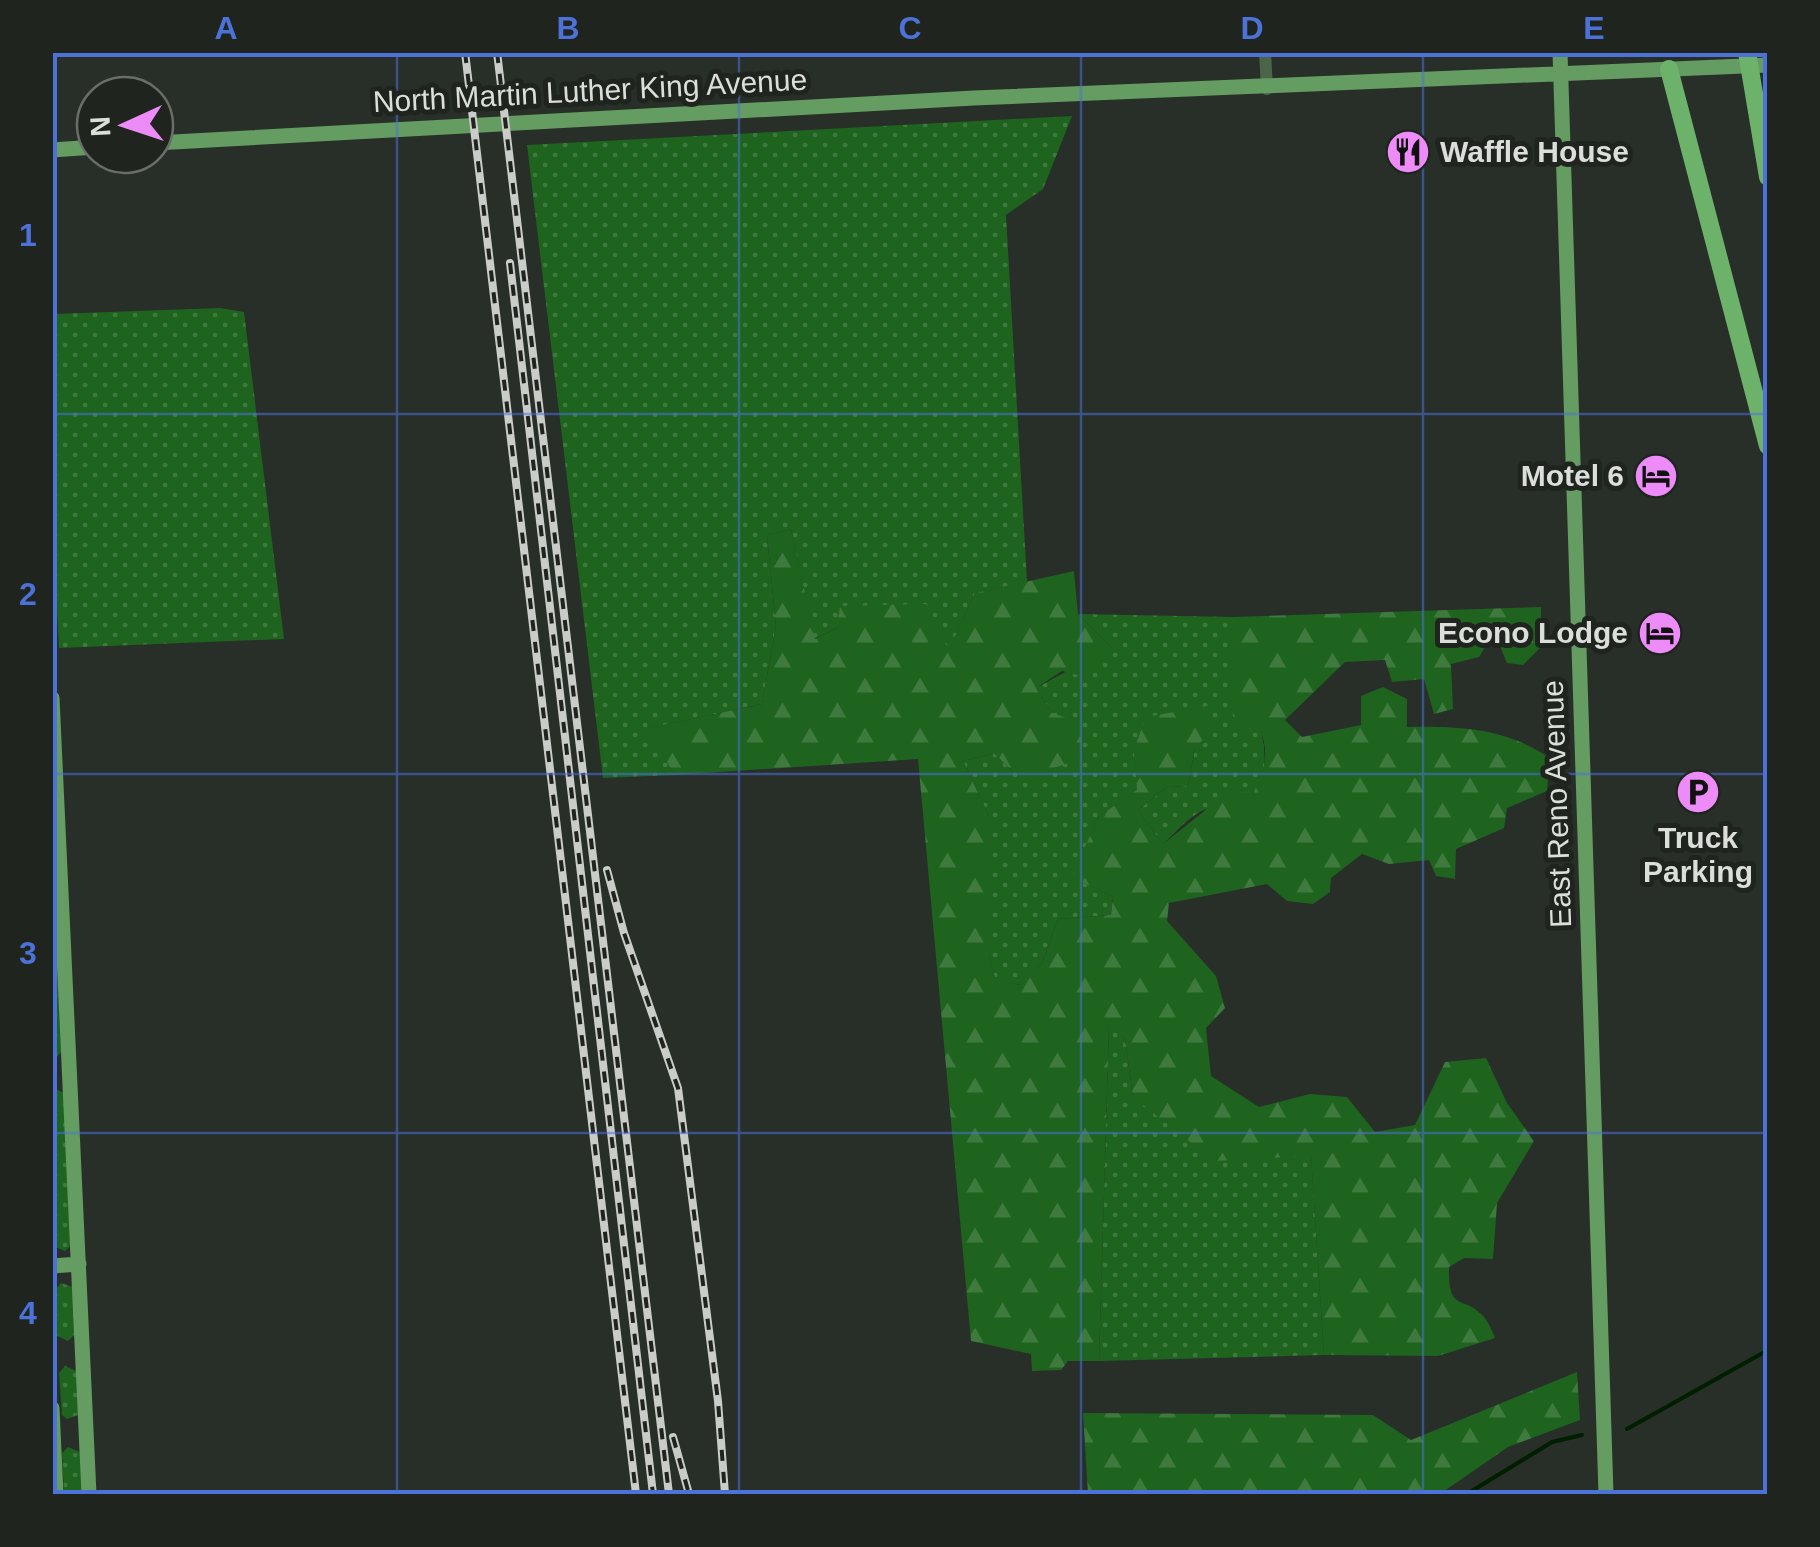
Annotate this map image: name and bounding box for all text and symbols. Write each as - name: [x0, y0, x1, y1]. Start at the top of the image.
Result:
- text: A: [214, 10, 238, 46]
- text: B: [556, 10, 580, 46]
- text: C: [898, 10, 922, 46]
- text: D: [1240, 10, 1264, 46]
- text: E: [1583, 10, 1605, 46]
- street label: North Martin Luther King Avenue: [372, 63, 808, 118]
- north arrow: [75, 75, 175, 175]
- text: N: [85, 115, 117, 137]
- restaurant icon: Waffle House: [1385, 129, 1431, 175]
- place label: Waffle House: [1440, 135, 1629, 168]
- text: 1: [19, 217, 37, 253]
- hotel icon: Motel 6: [1633, 453, 1679, 499]
- place label: Motel 6: [1521, 459, 1624, 492]
- text: 2: [19, 576, 37, 612]
- hotel icon: Econo Lodge: [1637, 610, 1683, 656]
- place label: Econo Lodge: [1438, 616, 1628, 649]
- street label: East Reno Avenue: [1536, 680, 1577, 929]
- parking icon: Truck Parking: [1675, 769, 1721, 815]
- place label: Truck Parking: [1643, 821, 1753, 888]
- text: 3: [19, 935, 37, 971]
- text: 4: [19, 1295, 37, 1331]

